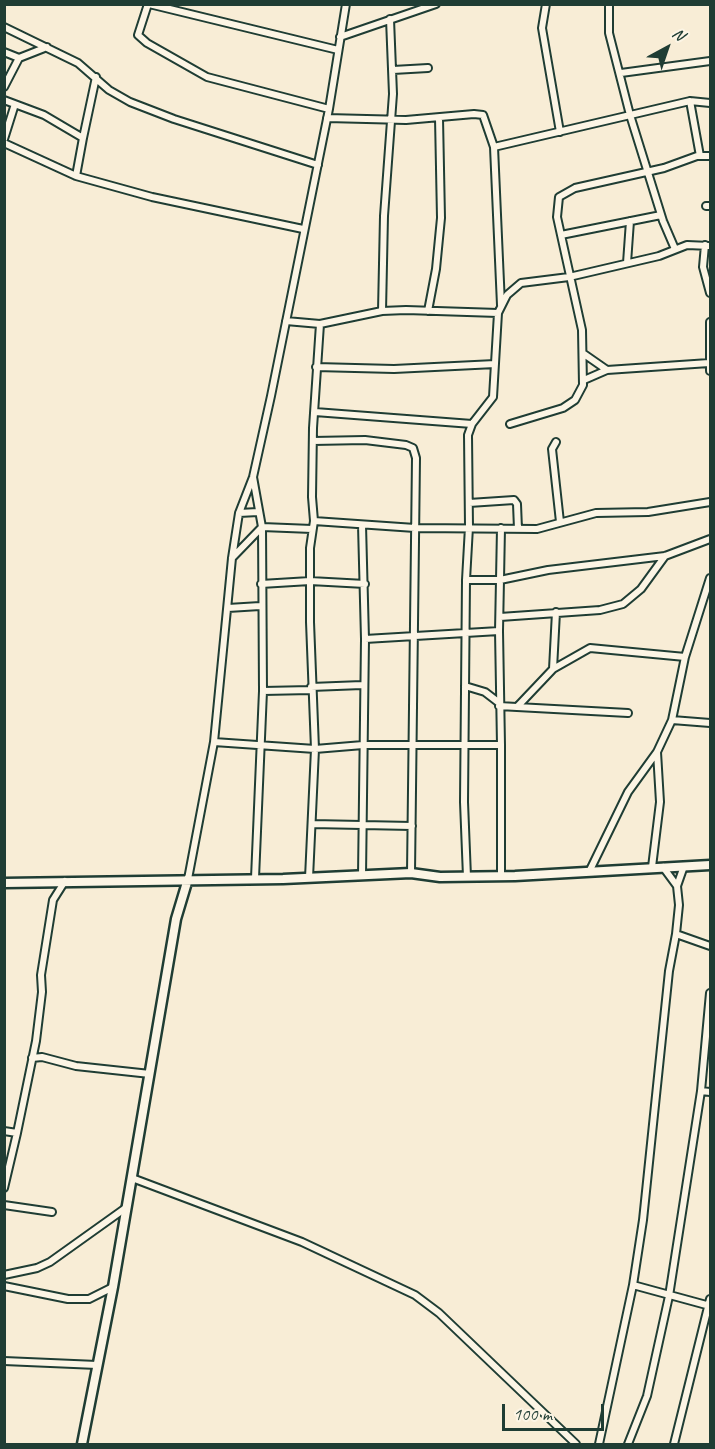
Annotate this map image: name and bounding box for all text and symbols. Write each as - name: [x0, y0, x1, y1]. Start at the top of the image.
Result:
- north arrow: [637, 18, 697, 78]
- text: N: [668, 23, 689, 45]
- scale bar: [505, 1392, 607, 1430]
- text: 100 m: [513, 1403, 552, 1425]

